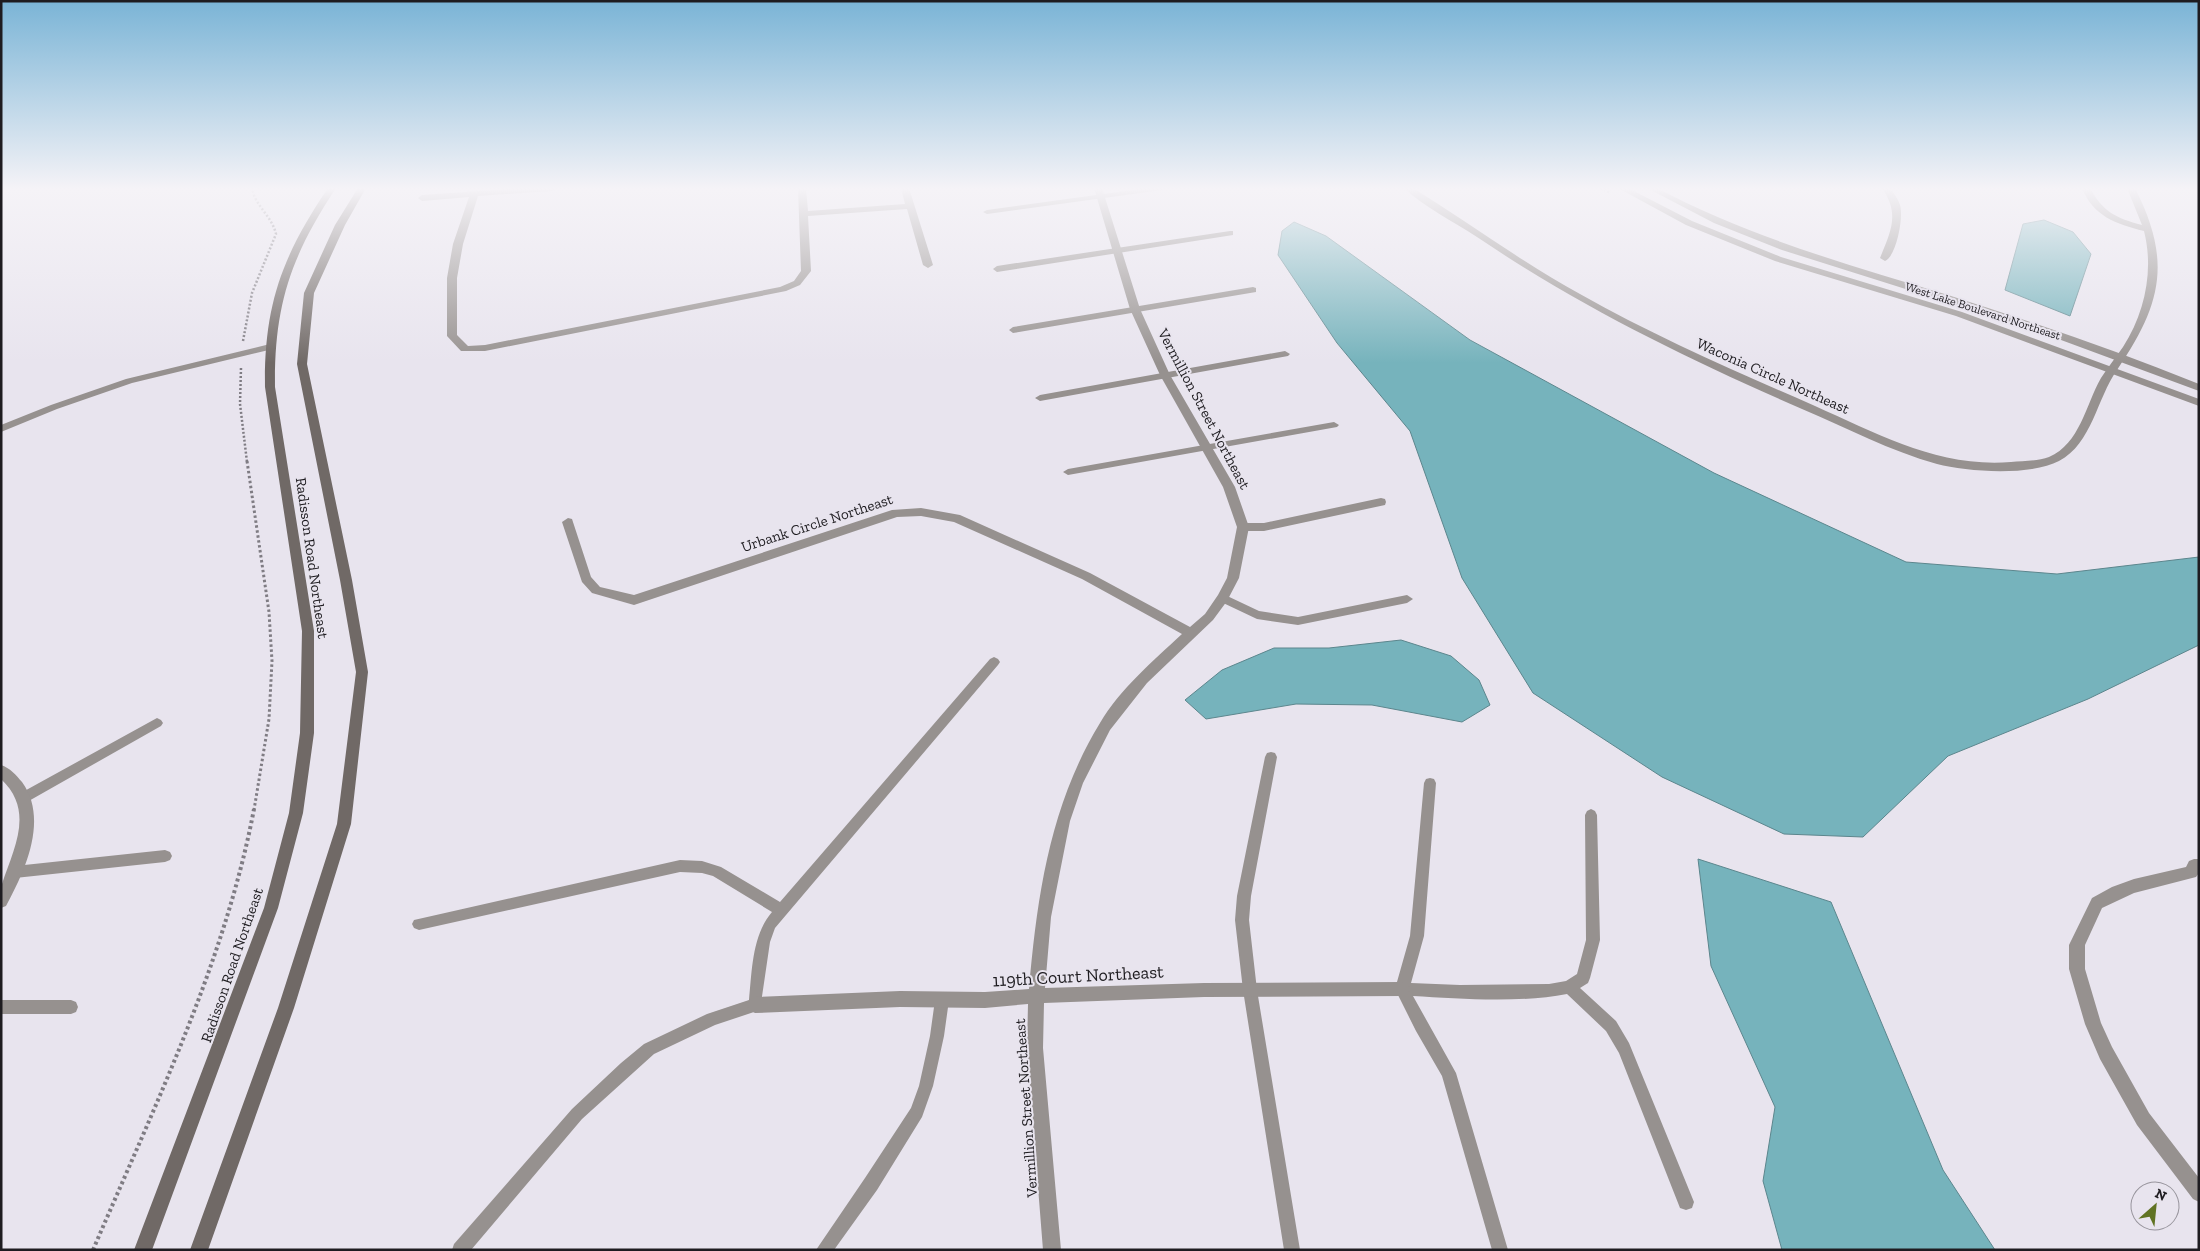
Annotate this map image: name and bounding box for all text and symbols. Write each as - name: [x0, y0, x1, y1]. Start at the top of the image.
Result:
- street label: West Lake Boulevard Northeast: [1904, 279, 2063, 343]
- street label: Vermillion Street Northeast: [1154, 325, 1254, 493]
- street label: Waconia Circle Northeast: [1694, 334, 1853, 418]
- street label: Radisson Road Northeast: [292, 476, 332, 640]
- street label: Urbank Circle Northeast: [739, 490, 896, 556]
- street label: Radisson Road Northeast: [197, 885, 267, 1045]
- street label: 119th Court Northeast: [992, 961, 1165, 991]
- street label: Vermillion Street Northeast: [1011, 1018, 1041, 1199]
- north arrow: [2130, 1181, 2180, 1231]
- text: N: [2152, 1185, 2170, 1205]

